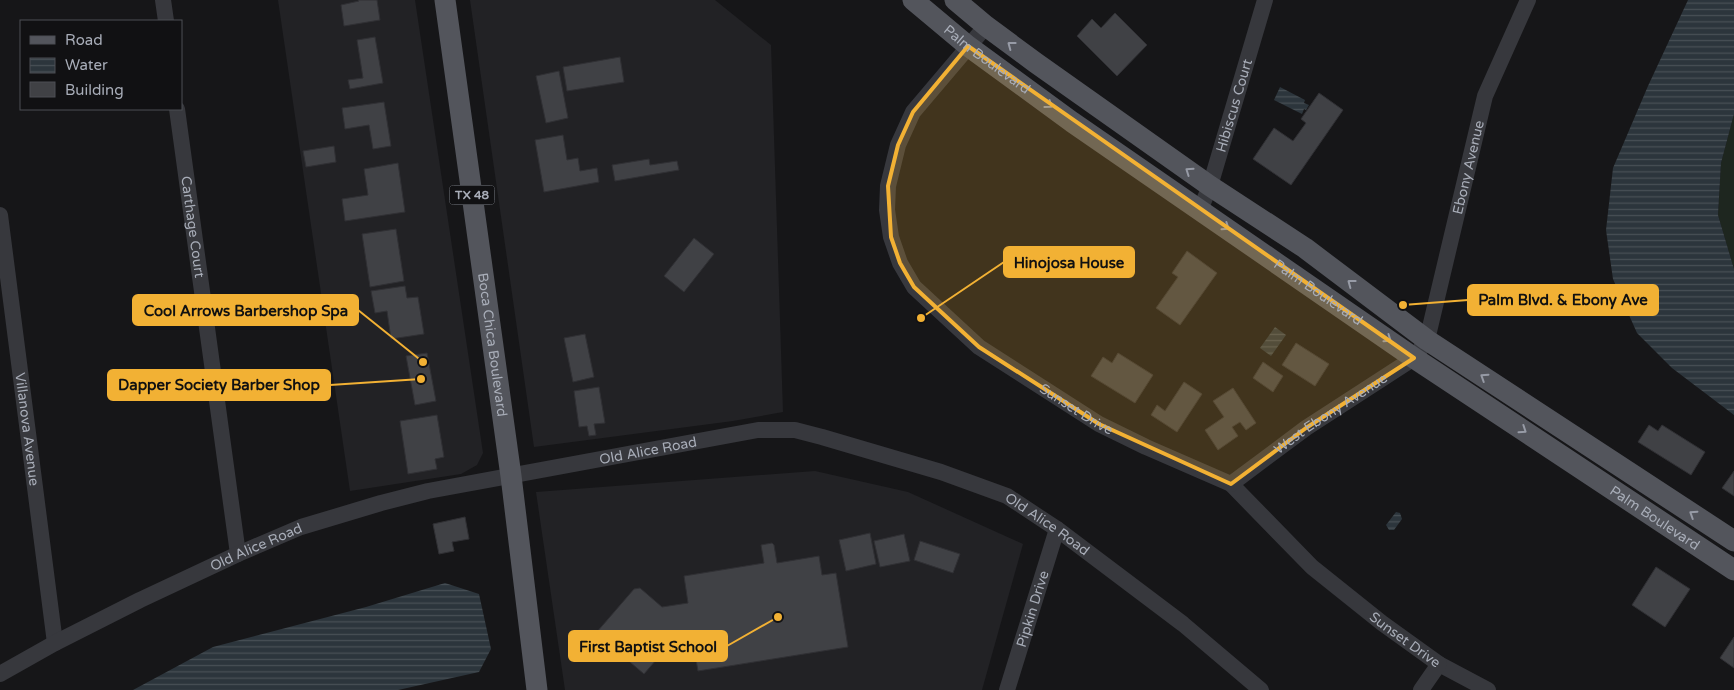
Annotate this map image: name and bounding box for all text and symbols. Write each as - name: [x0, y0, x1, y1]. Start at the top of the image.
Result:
- legend: [20, 20, 182, 110]
- street label: Palm Boulevard: [940, 21, 1034, 98]
- text: Road: [65, 31, 103, 49]
- one-way arrow: [1008, 42, 1017, 50]
- text: Water: [65, 56, 108, 74]
- street label: Hibiscus Court: [1212, 56, 1256, 154]
- text: Building: [65, 81, 124, 99]
- one-way arrow: [1043, 99, 1053, 108]
- street label: Ebony Avenue: [1449, 119, 1488, 216]
- one-way arrow: [1185, 168, 1195, 177]
- street label: Carthage Court: [177, 175, 208, 280]
- road number: TX 48: [450, 186, 494, 204]
- one-way arrow: [1220, 221, 1229, 230]
- callout: Hinojosa House: [1004, 247, 1134, 277]
- text: Hinojosa House: [1014, 254, 1125, 273]
- street label: Palm Boulevard: [1271, 256, 1366, 329]
- street label: Boca Chica Boulevard: [474, 272, 511, 418]
- one-way arrow: [1347, 280, 1357, 289]
- callout: Palm Blvd. & Ebony Ave: [1468, 285, 1658, 315]
- text: Palm Blvd. & Ebony Ave: [1478, 291, 1648, 310]
- callout: Cool Arrows Barbershop Spa: [133, 295, 358, 325]
- text: Cool Arrows Barbershop Spa: [144, 302, 348, 321]
- one-way arrow: [1382, 334, 1391, 342]
- callout: Dapper Society Barber Shop: [108, 370, 330, 400]
- street label: West Ebony Avenue: [1271, 370, 1391, 458]
- street label: Villanova Avenue: [11, 372, 43, 487]
- one-way arrow: [1480, 374, 1490, 383]
- text: Dapper Society Barber Shop: [118, 376, 320, 395]
- street label: Sunset Drive: [1036, 380, 1116, 439]
- one-way arrow: [1517, 424, 1527, 433]
- street label: Old Alice Road: [598, 433, 698, 468]
- street label: Palm Boulevard: [1606, 482, 1703, 554]
- street label: Old Alice Road: [1002, 489, 1093, 559]
- one-way arrow: [1690, 511, 1699, 520]
- street label: Old Alice Road: [207, 520, 305, 575]
- street label: Pipkin Drive: [1013, 568, 1053, 649]
- street label: Sunset Drive: [1366, 608, 1444, 671]
- callout: First Baptist School: [569, 631, 727, 661]
- text: First Baptist School: [579, 638, 717, 657]

